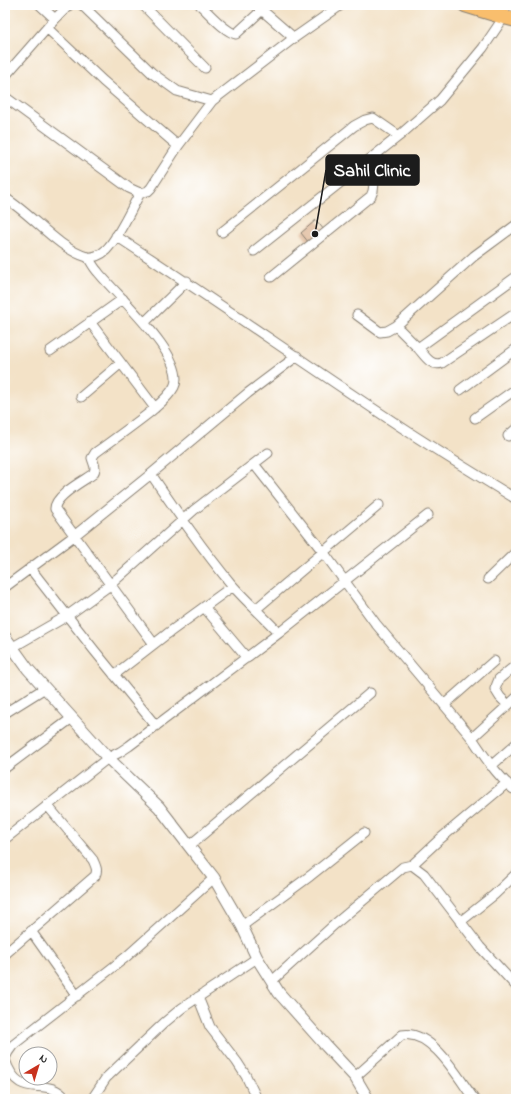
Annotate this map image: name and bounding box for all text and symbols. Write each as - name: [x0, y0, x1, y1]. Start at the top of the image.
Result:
- callout: Sahil Clinic: [326, 155, 419, 185]
- text: Sahil Clinic: [334, 159, 411, 185]
- north arrow: [18, 1046, 58, 1086]
- text: N: [36, 1050, 51, 1068]

